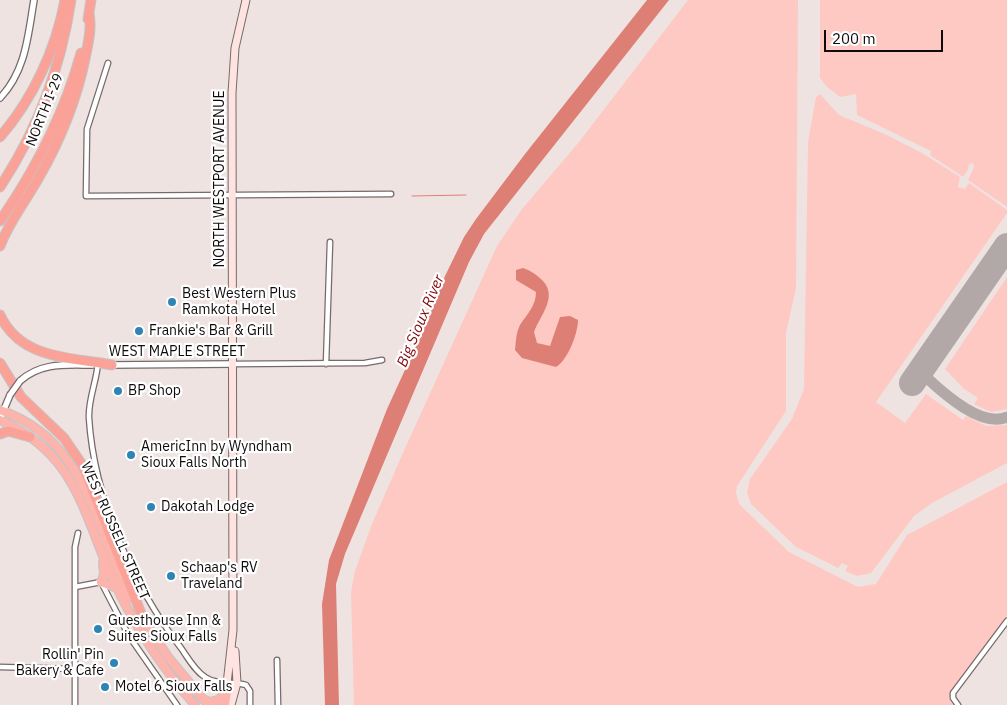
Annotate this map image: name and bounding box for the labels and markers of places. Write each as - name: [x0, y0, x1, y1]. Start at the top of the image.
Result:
- place label: Best Western Plus Ramkota Hotel: [182, 286, 296, 318]
- marker: Best Western Plus Ramkota Hotel: [166, 296, 178, 308]
- place label: Frankie's Bar & Grill: [149, 323, 273, 339]
- marker: Frankie's Bar & Grill: [133, 325, 145, 337]
- place label: BP Shop: [128, 383, 181, 399]
- marker: BP Shop: [112, 385, 124, 397]
- place label: AmericInn by Wyndham Sioux Falls North: [141, 439, 292, 472]
- marker: AmericInn by Wyndham Sioux Falls North: [125, 449, 137, 461]
- place label: Dakotah Lodge: [161, 499, 254, 515]
- marker: Dakotah Lodge: [145, 501, 157, 513]
- place label: Schaap's RV Traveland: [181, 560, 258, 592]
- marker: Schaap's RV Traveland: [165, 570, 177, 582]
- place label: Guesthouse Inn & Suites Sioux Falls: [108, 613, 221, 646]
- marker: Guesthouse Inn & Suites Sioux Falls: [92, 623, 104, 635]
- place label: Rollin' Pin Bakery & Cafe: [16, 647, 104, 680]
- marker: Rollin' Pin Bakery & Cafe: [108, 657, 120, 669]
- place label: Motel 6 Sioux Falls: [115, 679, 233, 695]
- marker: Motel 6 Sioux Falls: [99, 681, 111, 693]

